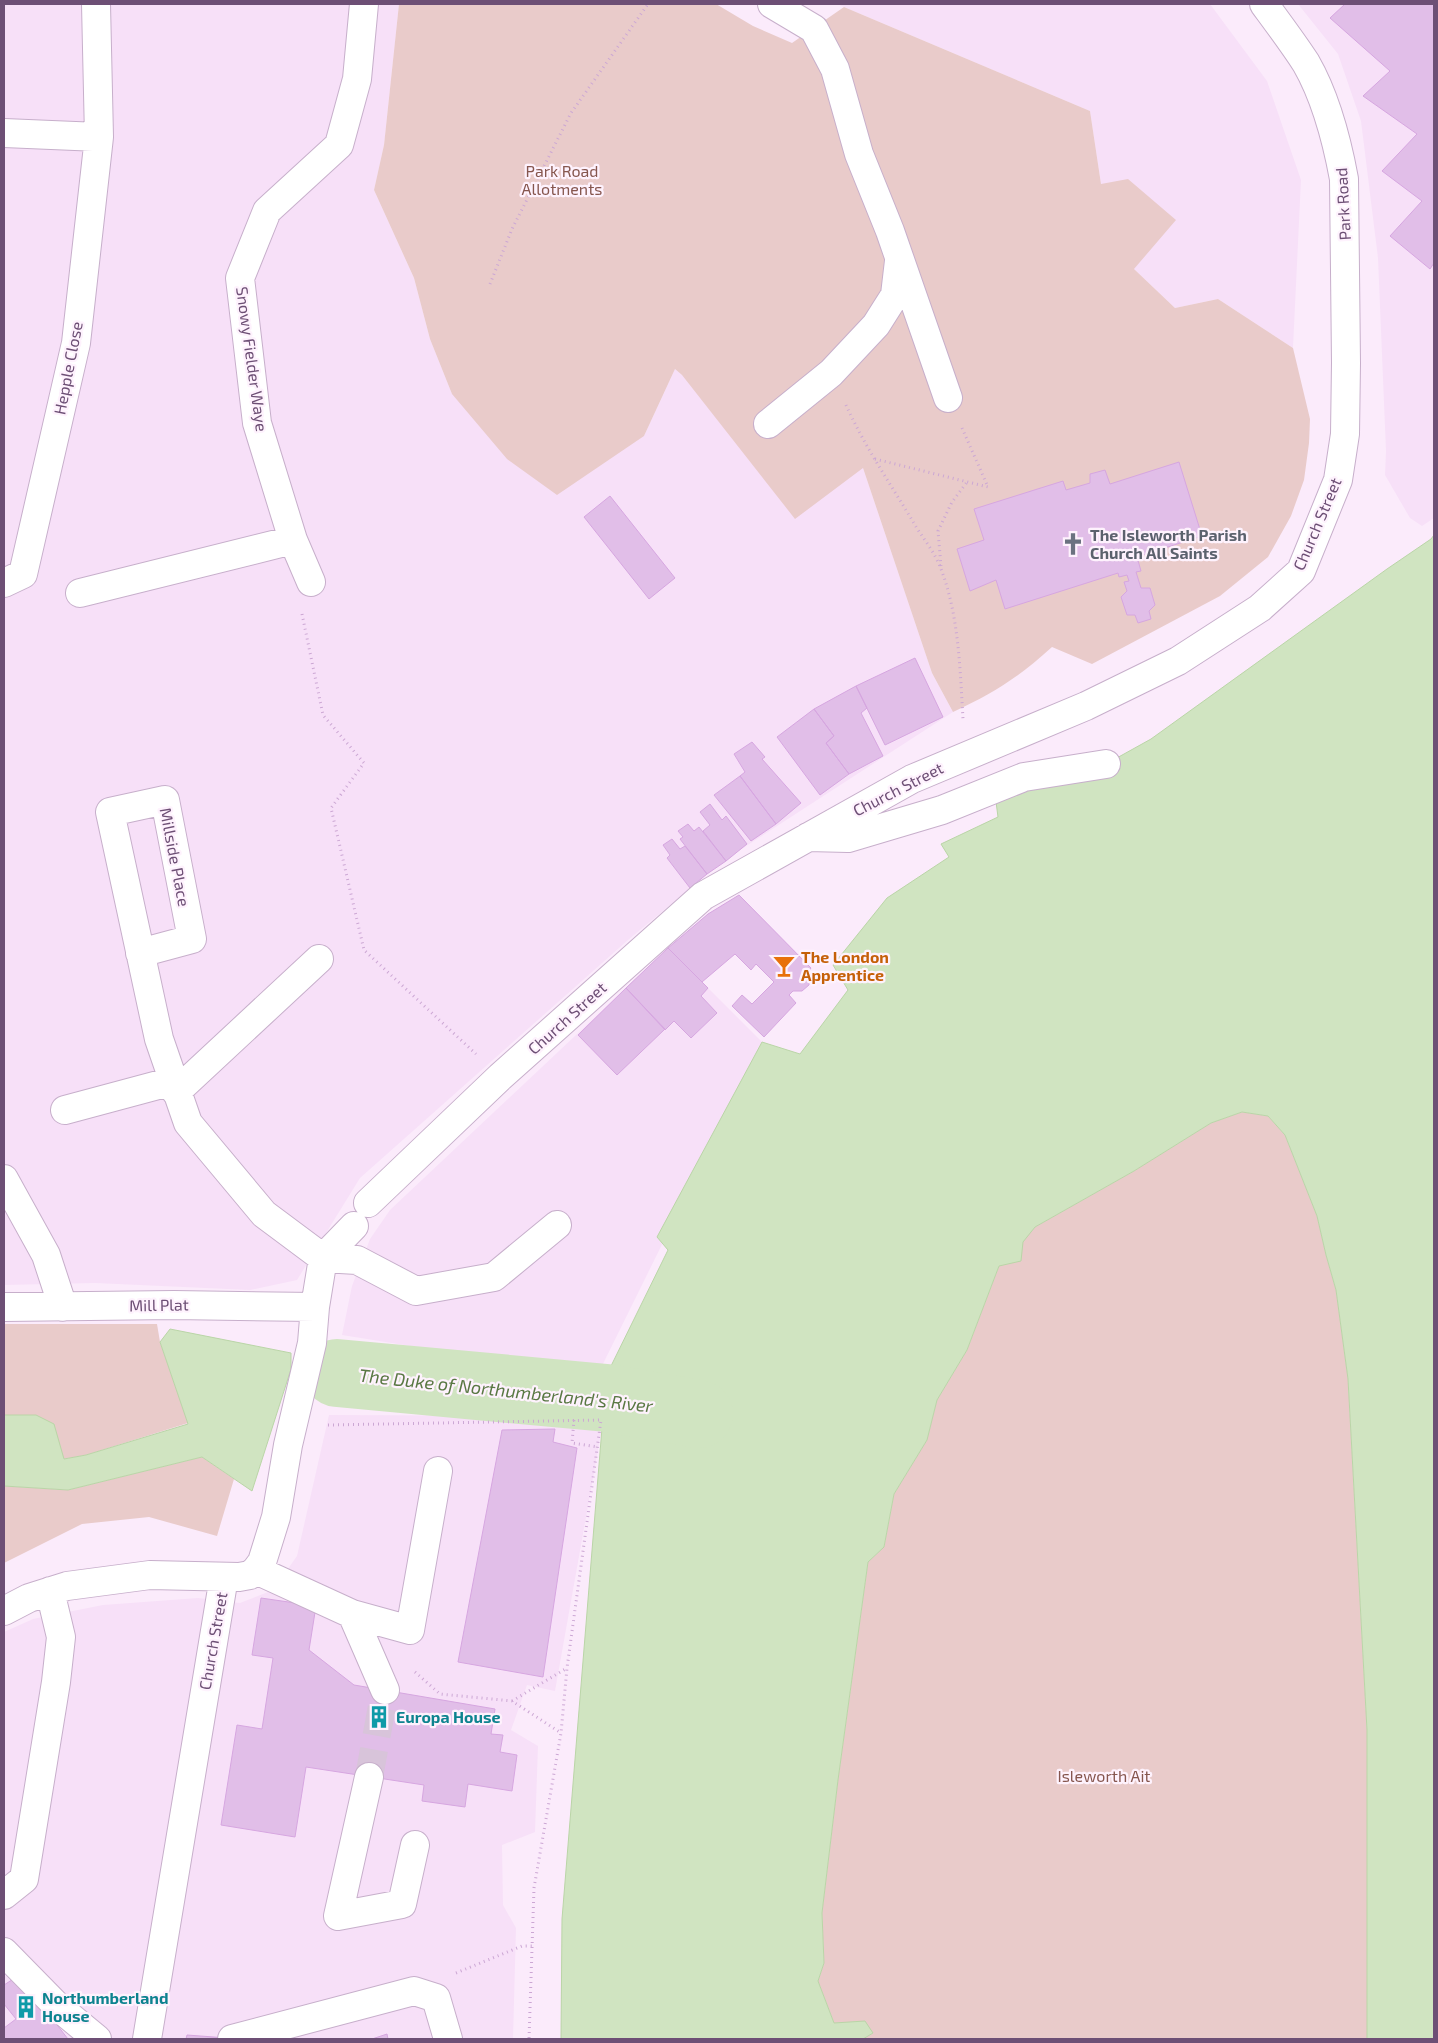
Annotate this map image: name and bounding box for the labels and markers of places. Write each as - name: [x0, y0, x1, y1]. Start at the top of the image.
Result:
- place label: The Isleworth Parish Church All Saints: [1090, 525, 1247, 562]
- church icon: The Isleworth Parish Church All Saints: [1060, 531, 1086, 557]
- place label: The London Apprentice: [801, 947, 889, 984]
- bar icon: The London Apprentice: [771, 953, 797, 979]
- building icon: Europa House: [366, 1704, 392, 1730]
- place label: Europa House: [396, 1707, 501, 1726]
- place label: Northumberland House: [42, 1988, 168, 2025]
- building icon: Northumberland House: [13, 1994, 39, 2020]

